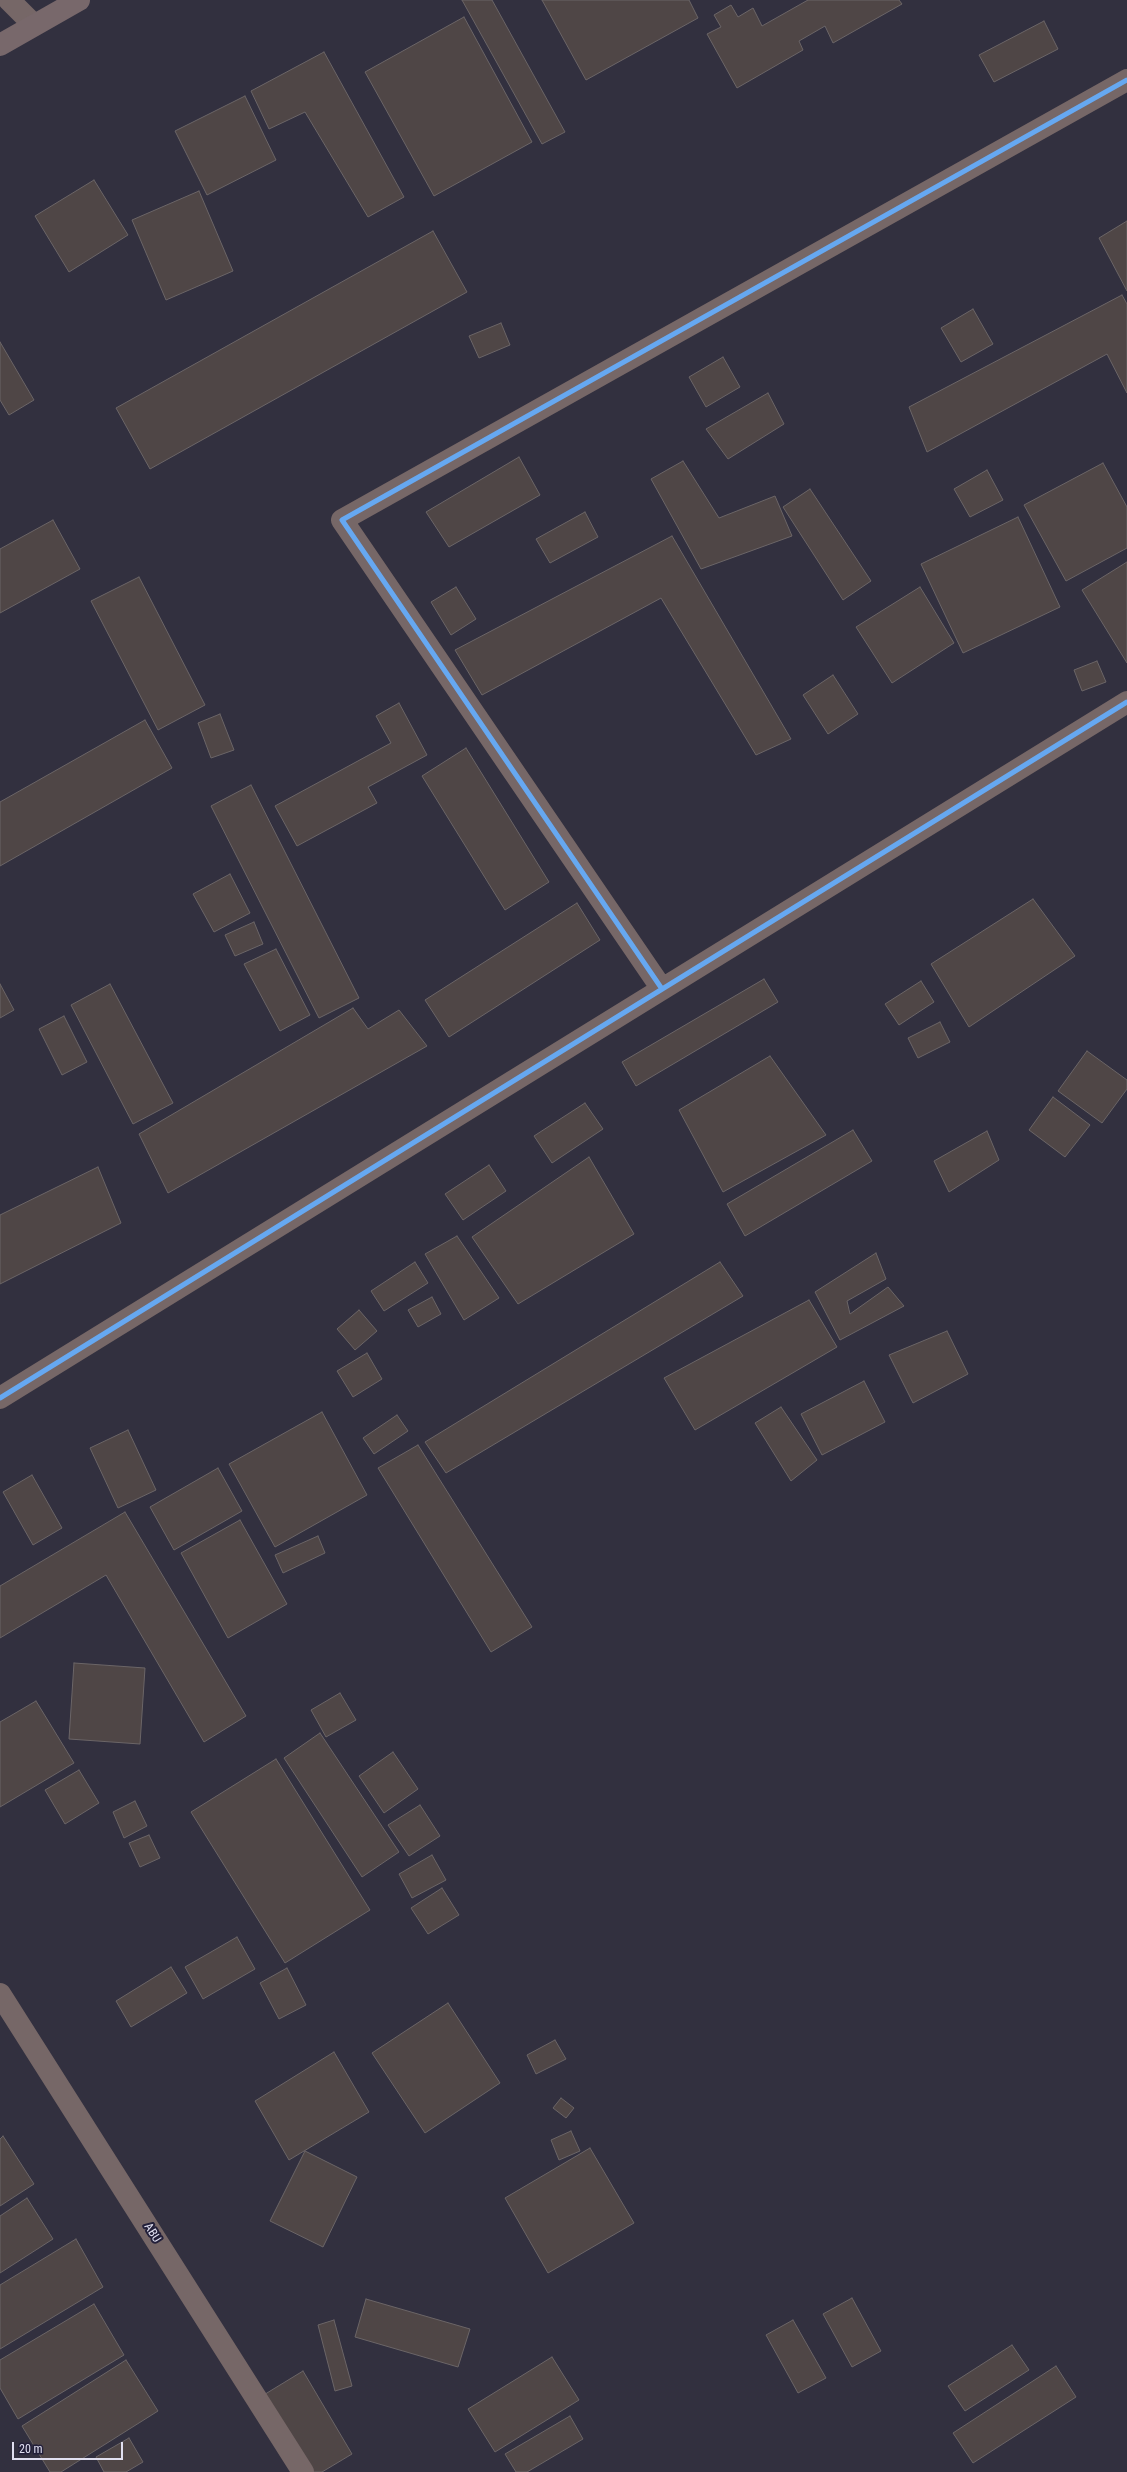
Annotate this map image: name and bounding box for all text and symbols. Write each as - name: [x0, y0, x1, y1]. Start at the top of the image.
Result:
- street label: ABU: [141, 2221, 163, 2245]
- scale bar: [14, 2434, 125, 2460]
- text: 20 m: [19, 2442, 43, 2456]

